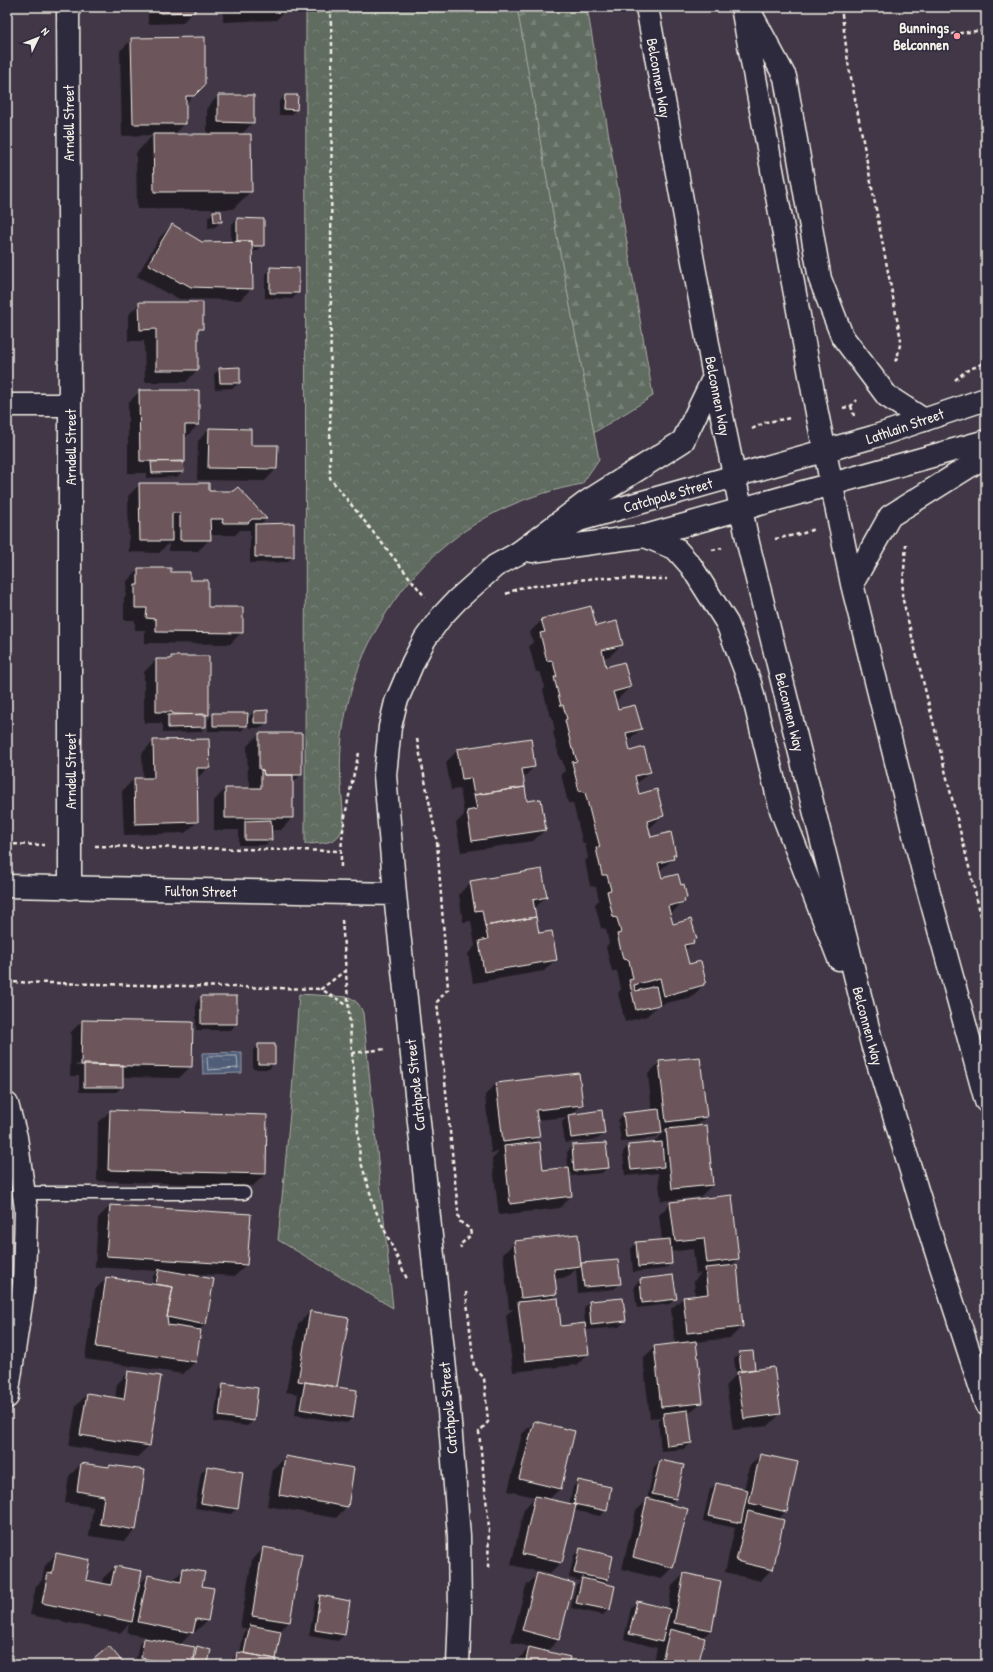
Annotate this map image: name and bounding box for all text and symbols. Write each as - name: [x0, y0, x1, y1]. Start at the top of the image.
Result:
- place label: Bunnings Belconnen: [893, 17, 949, 55]
- north arrow: [18, 18, 58, 58]
- text: N: [38, 24, 53, 38]
- marker: Bunnings Belconnen: [952, 31, 962, 41]
- street label: Belconnen Way: [642, 36, 676, 120]
- street label: Arndell Street: [58, 84, 79, 161]
- street label: Belconnen Way: [700, 354, 736, 438]
- street label: Lathlain Street: [863, 403, 948, 449]
- street label: Arndell Street: [60, 408, 81, 485]
- street label: Catchpole Street: [621, 472, 716, 518]
- street label: Belconnen Way: [770, 670, 810, 754]
- street label: Arndell Street: [60, 732, 81, 809]
- street label: Fulton Street: [164, 880, 238, 902]
- street label: Belconnen Way: [847, 984, 889, 1068]
- street label: Catchpole Street: [400, 1037, 430, 1132]
- street label: Catchpole Street: [433, 1360, 462, 1455]

